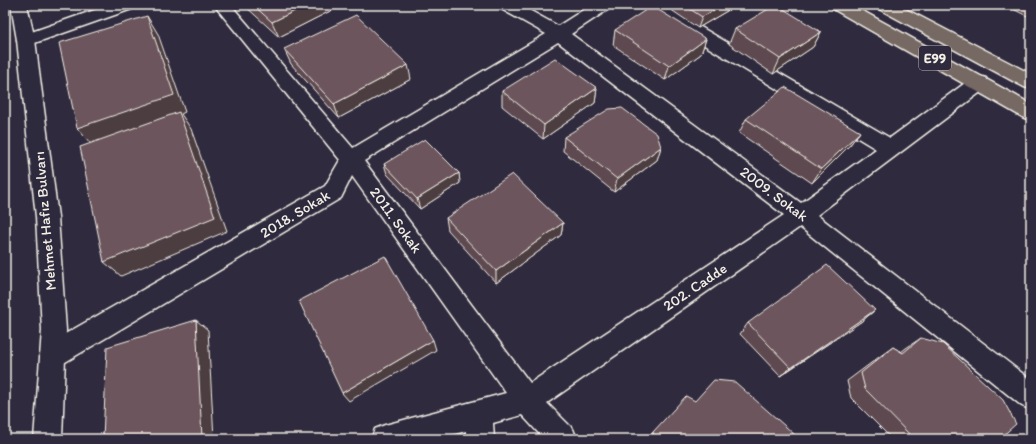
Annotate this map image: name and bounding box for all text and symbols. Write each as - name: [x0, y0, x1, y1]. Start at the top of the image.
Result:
- road number: E99: [919, 46, 951, 70]
- street label: Mehmet Hafız Bulvarı: [30, 151, 60, 291]
- street label: 2009. Sokak: [737, 163, 812, 226]
- street label: 2011. Sokak: [366, 184, 426, 257]
- street label: 2018. Sokak: [257, 186, 333, 242]
- street label: 202. Cadde: [660, 259, 730, 315]

